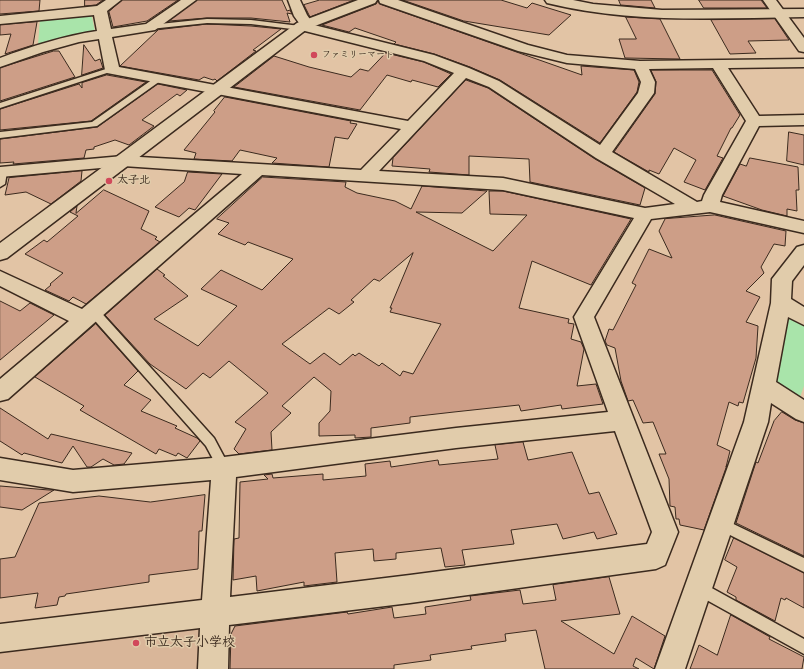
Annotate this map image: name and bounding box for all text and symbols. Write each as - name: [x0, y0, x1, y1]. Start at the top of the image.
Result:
- marker: ファミリーマート: [309, 50, 319, 60]
- place label: ファミリーマート: [322, 50, 394, 60]
- place label: 太子北: [117, 174, 150, 188]
- marker: 太子北: [104, 176, 114, 186]
- place label: 市立太子小学校: [144, 635, 235, 651]
- marker: 市立太子小学校: [131, 638, 141, 648]

